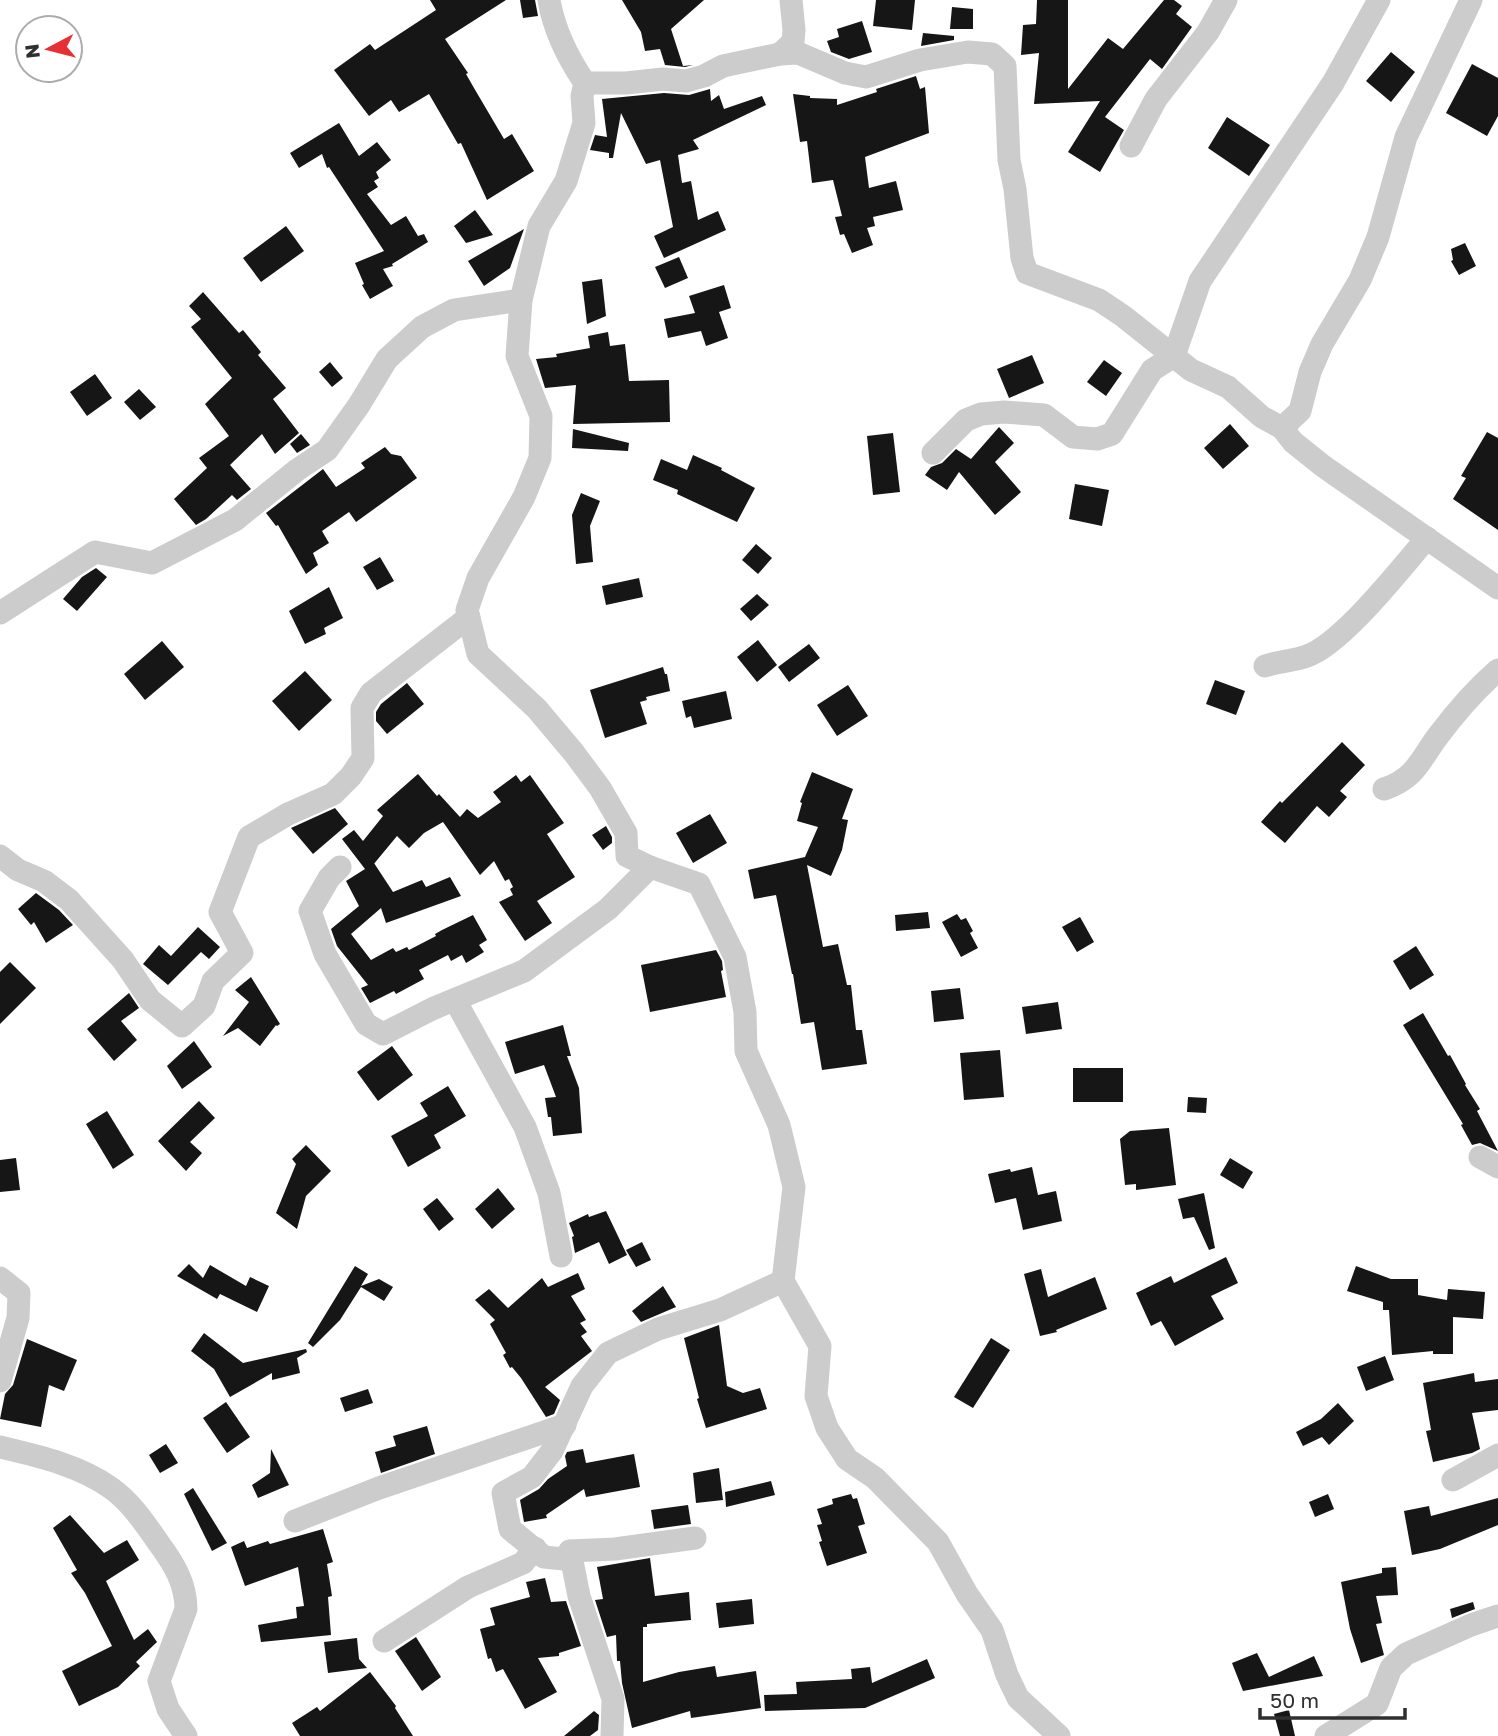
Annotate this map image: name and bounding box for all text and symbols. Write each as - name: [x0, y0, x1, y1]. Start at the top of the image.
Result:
- north arrow: [14, 14, 84, 84]
- text: N: [19, 43, 44, 60]
- scale bar: [1260, 1676, 1405, 1720]
- text: 50 m: [1270, 1687, 1319, 1713]

